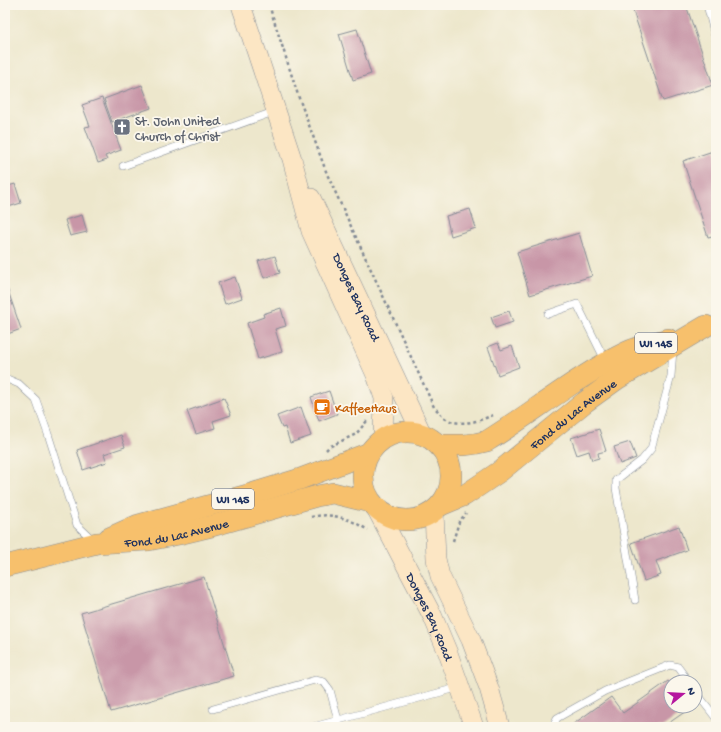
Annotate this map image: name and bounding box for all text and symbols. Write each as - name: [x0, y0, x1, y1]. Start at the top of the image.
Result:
- place label: St. John United Church of Christ: [135, 115, 221, 145]
- church icon: St. John United Church of Christ: [112, 117, 132, 137]
- street label: Donges Bay Road: [328, 251, 383, 345]
- road number: WI 145: [635, 333, 677, 353]
- street label: Fond du Lac Avenue: [527, 377, 620, 454]
- cafe icon: KaffeeHaus: [312, 397, 332, 417]
- place label: KaffeeHaus: [335, 402, 397, 417]
- road number: WI 145: [212, 489, 254, 509]
- street label: Fond du Lac Avenue: [123, 517, 231, 551]
- street label: Donges Bay Road: [401, 570, 455, 664]
- north arrow: [663, 674, 703, 714]
- text: N: [684, 686, 697, 697]

